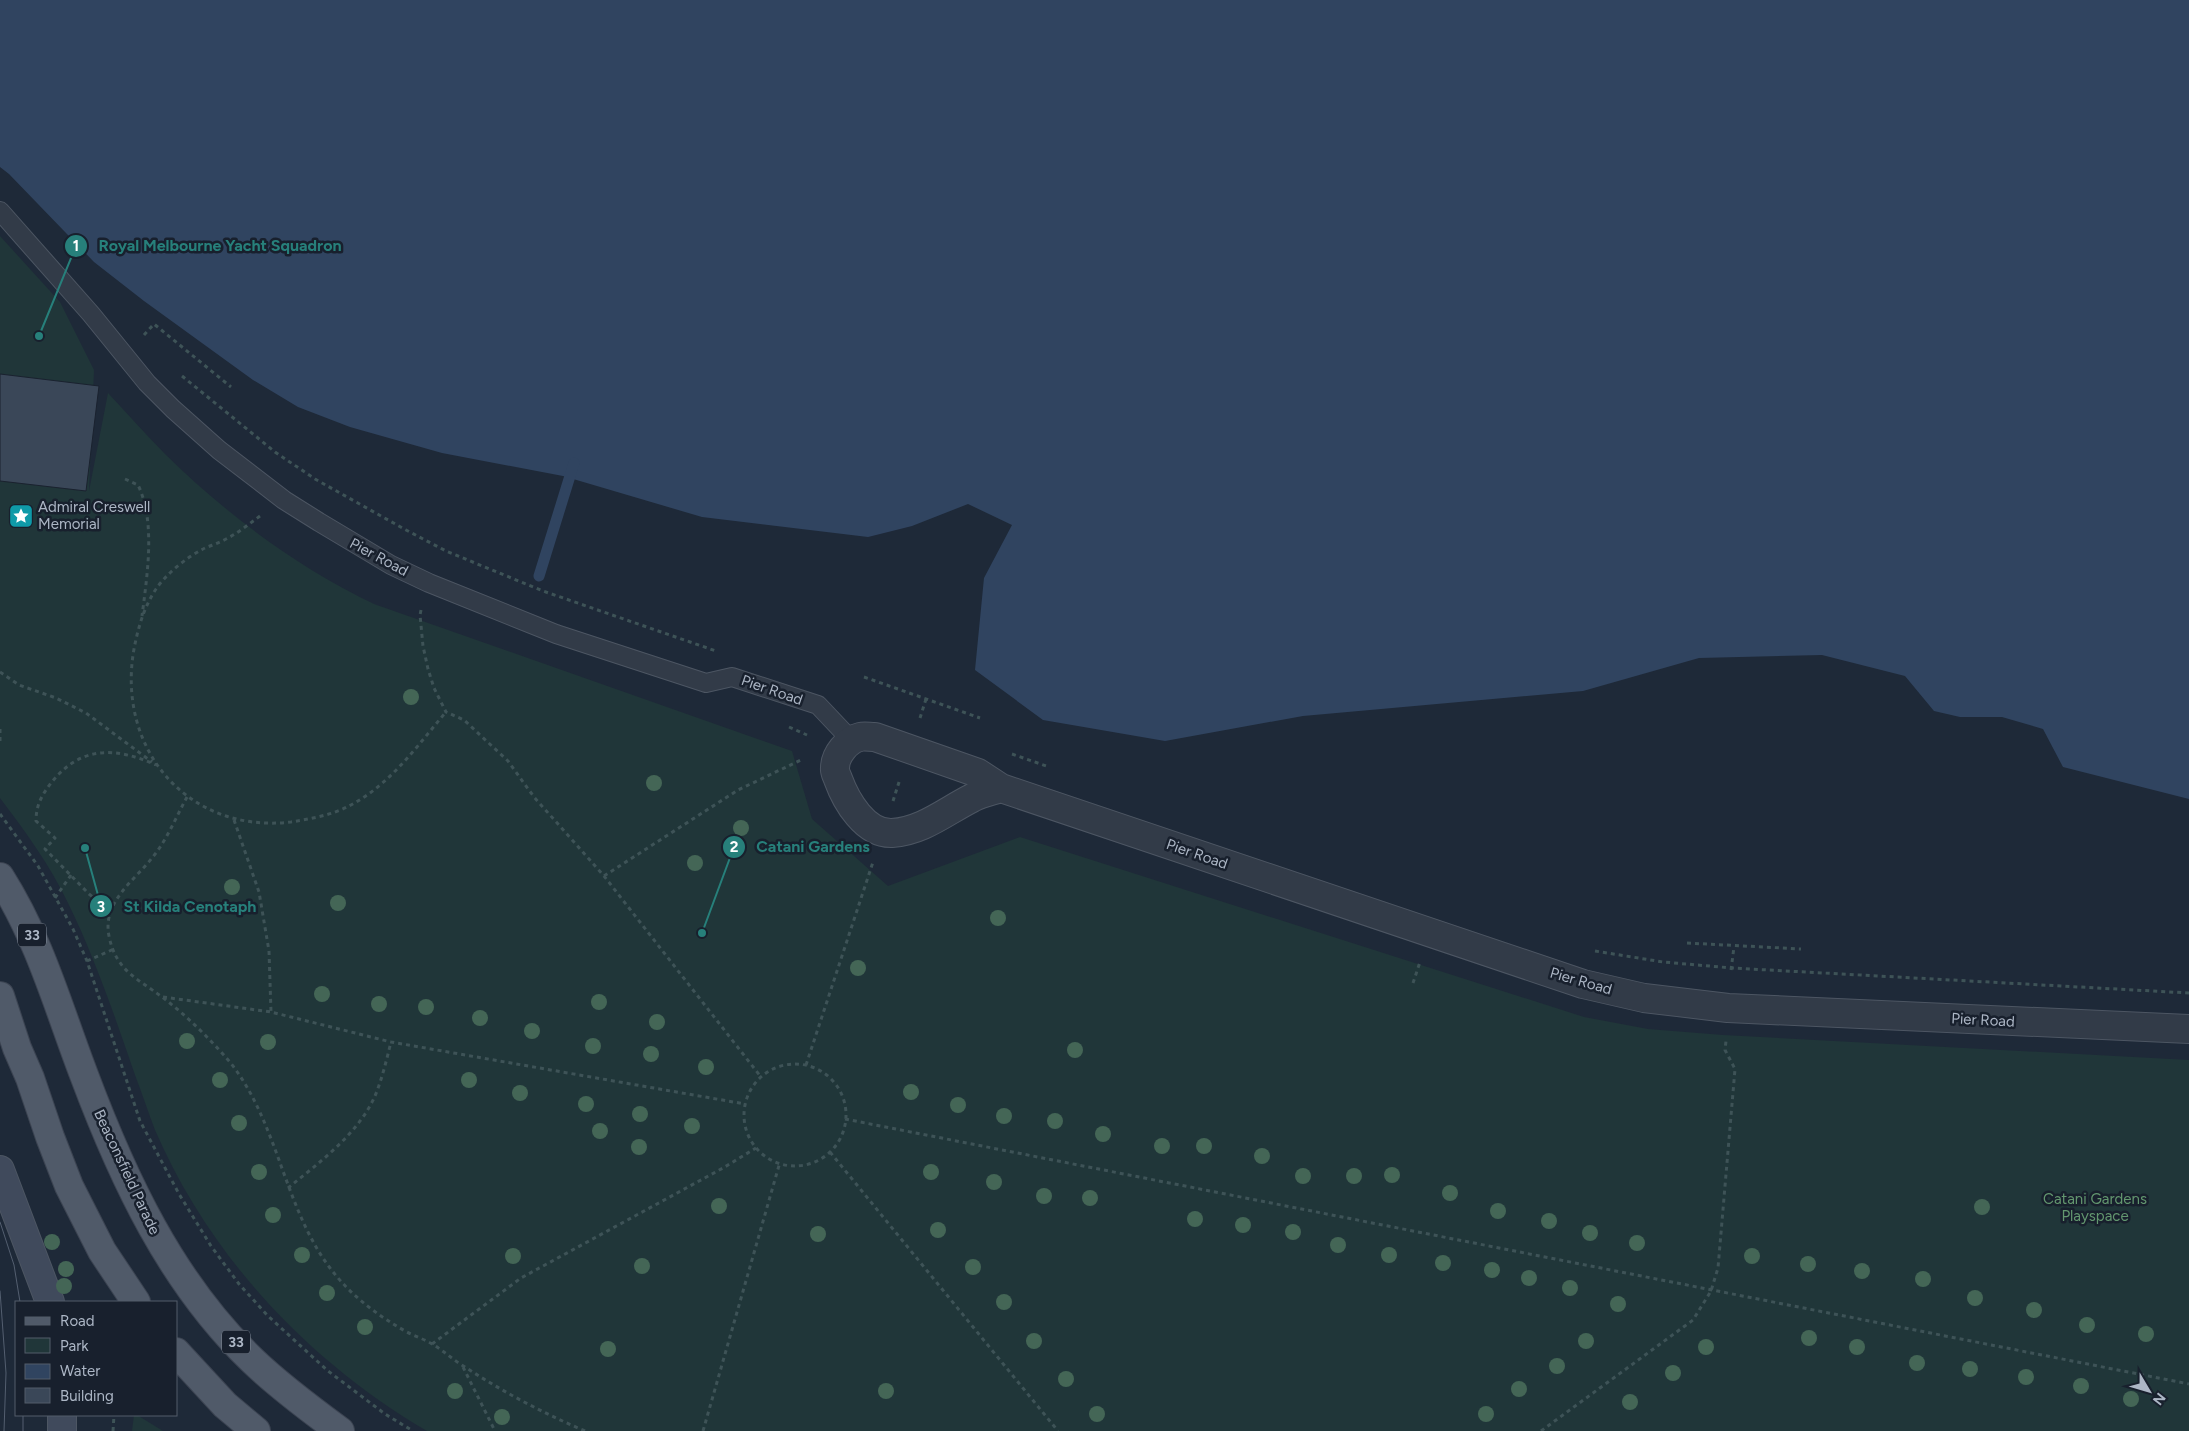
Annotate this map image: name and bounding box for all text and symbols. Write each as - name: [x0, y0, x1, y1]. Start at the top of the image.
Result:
- callout: Royal Melbourne Yacht Squadron: [64, 230, 352, 261]
- text: Royal Melbourne Yacht Squadron: [98, 236, 342, 255]
- text: 1: [73, 237, 79, 255]
- place label: Admiral Creswell Memorial: [38, 498, 150, 533]
- place icon: Admiral Creswell Memorial: [8, 503, 34, 529]
- street label: Pier Road: [347, 534, 411, 580]
- street label: Pier Road: [739, 671, 805, 709]
- callout: Catani Gardens: [721, 831, 880, 862]
- street label: Pier Road: [1164, 835, 1230, 873]
- text: Catani Gardens: [756, 837, 870, 856]
- text: 2: [730, 838, 739, 856]
- callout: St Kilda Cenotaph: [89, 891, 267, 922]
- text: St Kilda Cenotaph: [124, 897, 257, 916]
- text: 3: [97, 898, 105, 916]
- road number: 33: [18, 924, 46, 946]
- street label: Pier Road: [1548, 964, 1614, 998]
- street label: Pier Road: [1951, 1009, 2015, 1031]
- street label: Beaconsfield Parade: [90, 1107, 164, 1237]
- park label: Catani Gardens Playspace: [2043, 1190, 2147, 1225]
- legend: [15, 1301, 178, 1416]
- text: Road: [60, 1312, 95, 1330]
- road number: 33: [222, 1330, 250, 1354]
- text: Park: [60, 1337, 89, 1355]
- text: Water: [60, 1362, 100, 1380]
- north arrow: [2124, 1366, 2174, 1416]
- text: Building: [60, 1387, 114, 1405]
- text: N: [2149, 1389, 2169, 1408]

